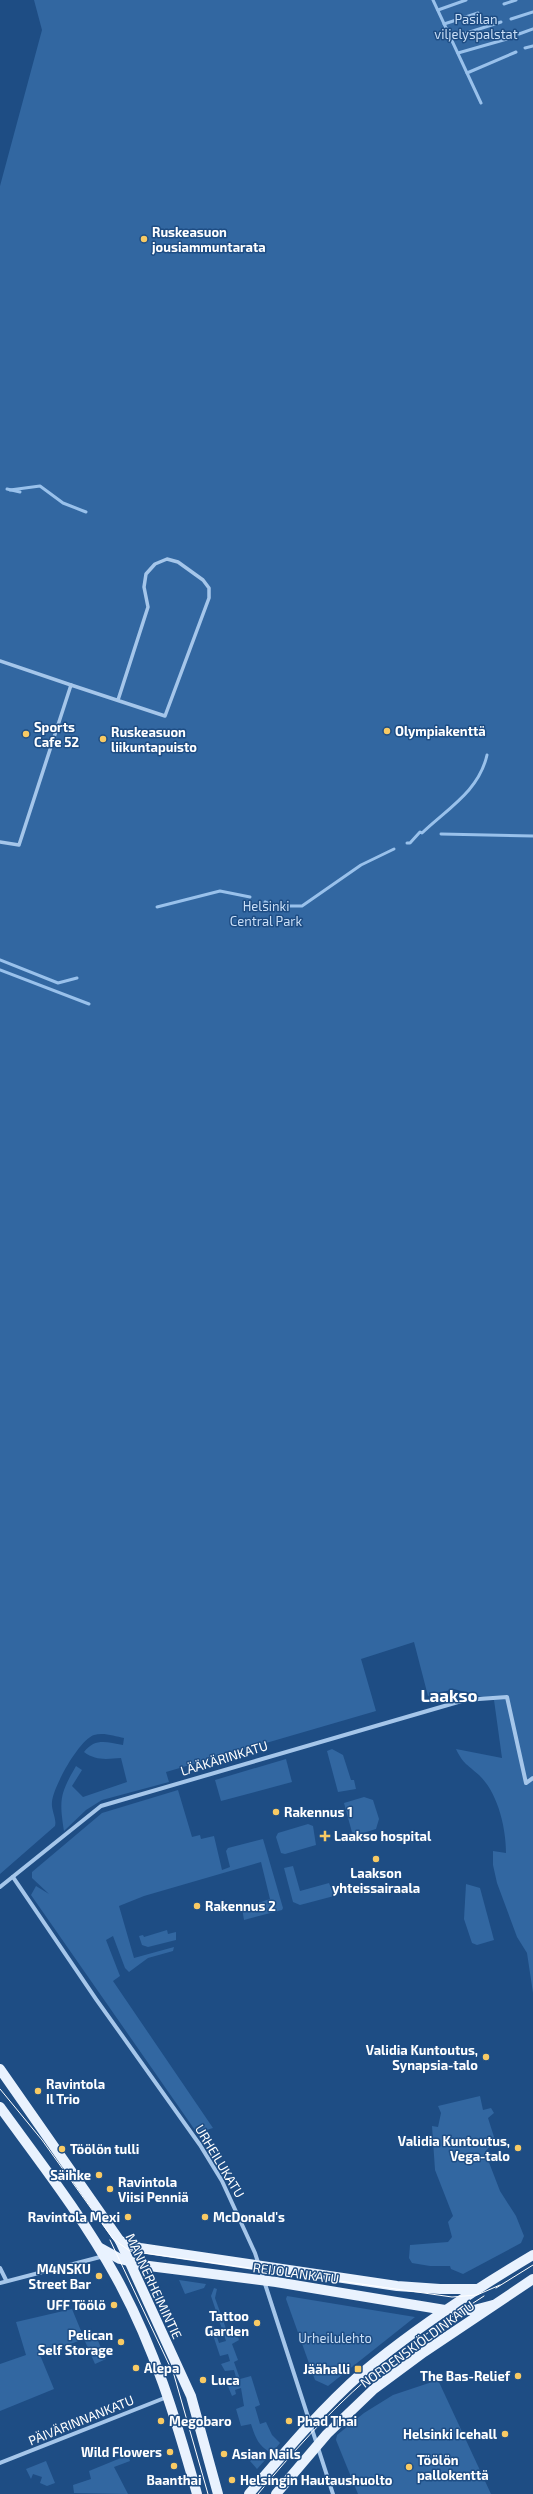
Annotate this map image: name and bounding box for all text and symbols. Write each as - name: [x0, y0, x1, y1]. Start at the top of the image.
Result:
- park label: Pasilan viljelyspalstat: [434, 11, 518, 42]
- place label: Ruskeasuon jousiammuntarata: [152, 224, 266, 255]
- marker: Ruskeasuon jousiammuntarata: [139, 234, 149, 244]
- place label: Sports Cafe 52: [34, 719, 79, 750]
- place label: Olympiakenttä: [395, 723, 486, 739]
- place label: Ruskeasuon liikuntapuisto: [111, 724, 197, 755]
- marker: Olympiakenttä: [382, 726, 392, 736]
- marker: Sports Cafe 52: [21, 729, 31, 739]
- marker: Ruskeasuon liikuntapuisto: [98, 734, 108, 744]
- park label: Helsinki Central Park: [230, 898, 303, 929]
- district label: Laakso: [420, 1685, 478, 1705]
- street label: LÄÄKÄRINKATU: [178, 1737, 270, 1779]
- place label: Rakennus 1: [284, 1804, 353, 1820]
- marker: Rakennus 1: [271, 1807, 281, 1817]
- place label: Laakso hospital: [334, 1828, 432, 1844]
- marker: Laakso hospital: [319, 1830, 331, 1842]
- marker: Laakson yhteissairaala: [371, 1854, 381, 1864]
- place label: Laakson yhteissairaala: [332, 1865, 420, 1896]
- place label: Rakennus 2: [205, 1898, 276, 1914]
- marker: Rakennus 2: [192, 1901, 202, 1911]
- place label: Validia Kuntoutus, Synapsia-talo: [366, 2042, 478, 2073]
- marker: Validia Kuntoutus, Synapsia-talo: [481, 2052, 491, 2062]
- place label: Ravintola Il Trio: [46, 2076, 105, 2107]
- marker: Ravintola Il Trio: [33, 2086, 43, 2096]
- street label: URHEILUKATU: [192, 2122, 248, 2200]
- place label: Validia Kuntoutus, Vega-talo: [398, 2133, 510, 2164]
- place label: Töölön tulli: [70, 2141, 139, 2157]
- marker: Validia Kuntoutus, Vega-talo: [513, 2143, 523, 2153]
- marker: Töölön tulli: [57, 2144, 67, 2154]
- place label: Säihke: [50, 2167, 91, 2183]
- marker: Säihke: [94, 2170, 104, 2180]
- place label: Ravintola Viisi Penniä: [118, 2174, 189, 2205]
- marker: Ravintola Viisi Penniä: [105, 2184, 115, 2194]
- place label: Ravintola Mexi: [28, 2209, 120, 2225]
- place label: McDonald's: [213, 2209, 285, 2225]
- marker: Ravintola Mexi: [123, 2212, 133, 2222]
- marker: McDonald's: [200, 2212, 210, 2222]
- street label: MANNERHEIMINTIE: [123, 2231, 185, 2341]
- street label: REIJOLANKATU: [252, 2259, 340, 2287]
- place label: M4NSKU Street Bar: [29, 2261, 91, 2292]
- marker: M4NSKU Street Bar: [94, 2271, 104, 2281]
- place label: UFF Töölö: [47, 2297, 106, 2313]
- street label: NORDENSKIÖLDINKATU: [357, 2297, 477, 2391]
- marker: UFF Töölö: [109, 2300, 119, 2310]
- place label: Tattoo Garden: [205, 2308, 249, 2339]
- marker: Tattoo Garden: [252, 2318, 262, 2328]
- place label: Pelican Self Storage: [38, 2327, 113, 2358]
- park label: Urheilulehto: [298, 2330, 372, 2346]
- marker: Pelican Self Storage: [116, 2337, 126, 2347]
- place label: Alepa: [144, 2360, 179, 2376]
- place label: Jäähalli: [303, 2361, 350, 2377]
- marker: Alepa: [131, 2363, 141, 2373]
- marker: Jäähalli: [353, 2364, 363, 2374]
- place label: The Bas-Relief: [420, 2368, 511, 2384]
- marker: The Bas-Relief: [513, 2371, 523, 2381]
- place label: Luca: [211, 2372, 240, 2388]
- marker: Luca: [198, 2375, 208, 2385]
- street label: PÄIVÄRINNANKATU: [26, 2392, 136, 2448]
- place label: Megobaro: [169, 2413, 232, 2429]
- place label: Phad Thai: [297, 2413, 357, 2429]
- marker: Megobaro: [156, 2416, 166, 2426]
- marker: Phad Thai: [284, 2416, 294, 2426]
- place label: Helsinki Icehall: [403, 2426, 498, 2442]
- marker: Helsinki Icehall: [500, 2429, 510, 2439]
- place label: Wild Flowers: [81, 2444, 162, 2460]
- place label: Asian Nails: [232, 2446, 301, 2462]
- marker: Wild Flowers: [165, 2447, 175, 2457]
- marker: Asian Nails: [219, 2449, 229, 2459]
- place label: Töölön pallokenttä: [417, 2452, 489, 2483]
- marker: Baanthai: [169, 2461, 179, 2471]
- marker: Töölön pallokenttä: [404, 2462, 414, 2472]
- place label: Baanthai: [146, 2472, 202, 2488]
- place label: Helsingin Hautaushuolto: [240, 2472, 393, 2488]
- marker: Helsingin Hautaushuolto: [227, 2475, 237, 2485]

